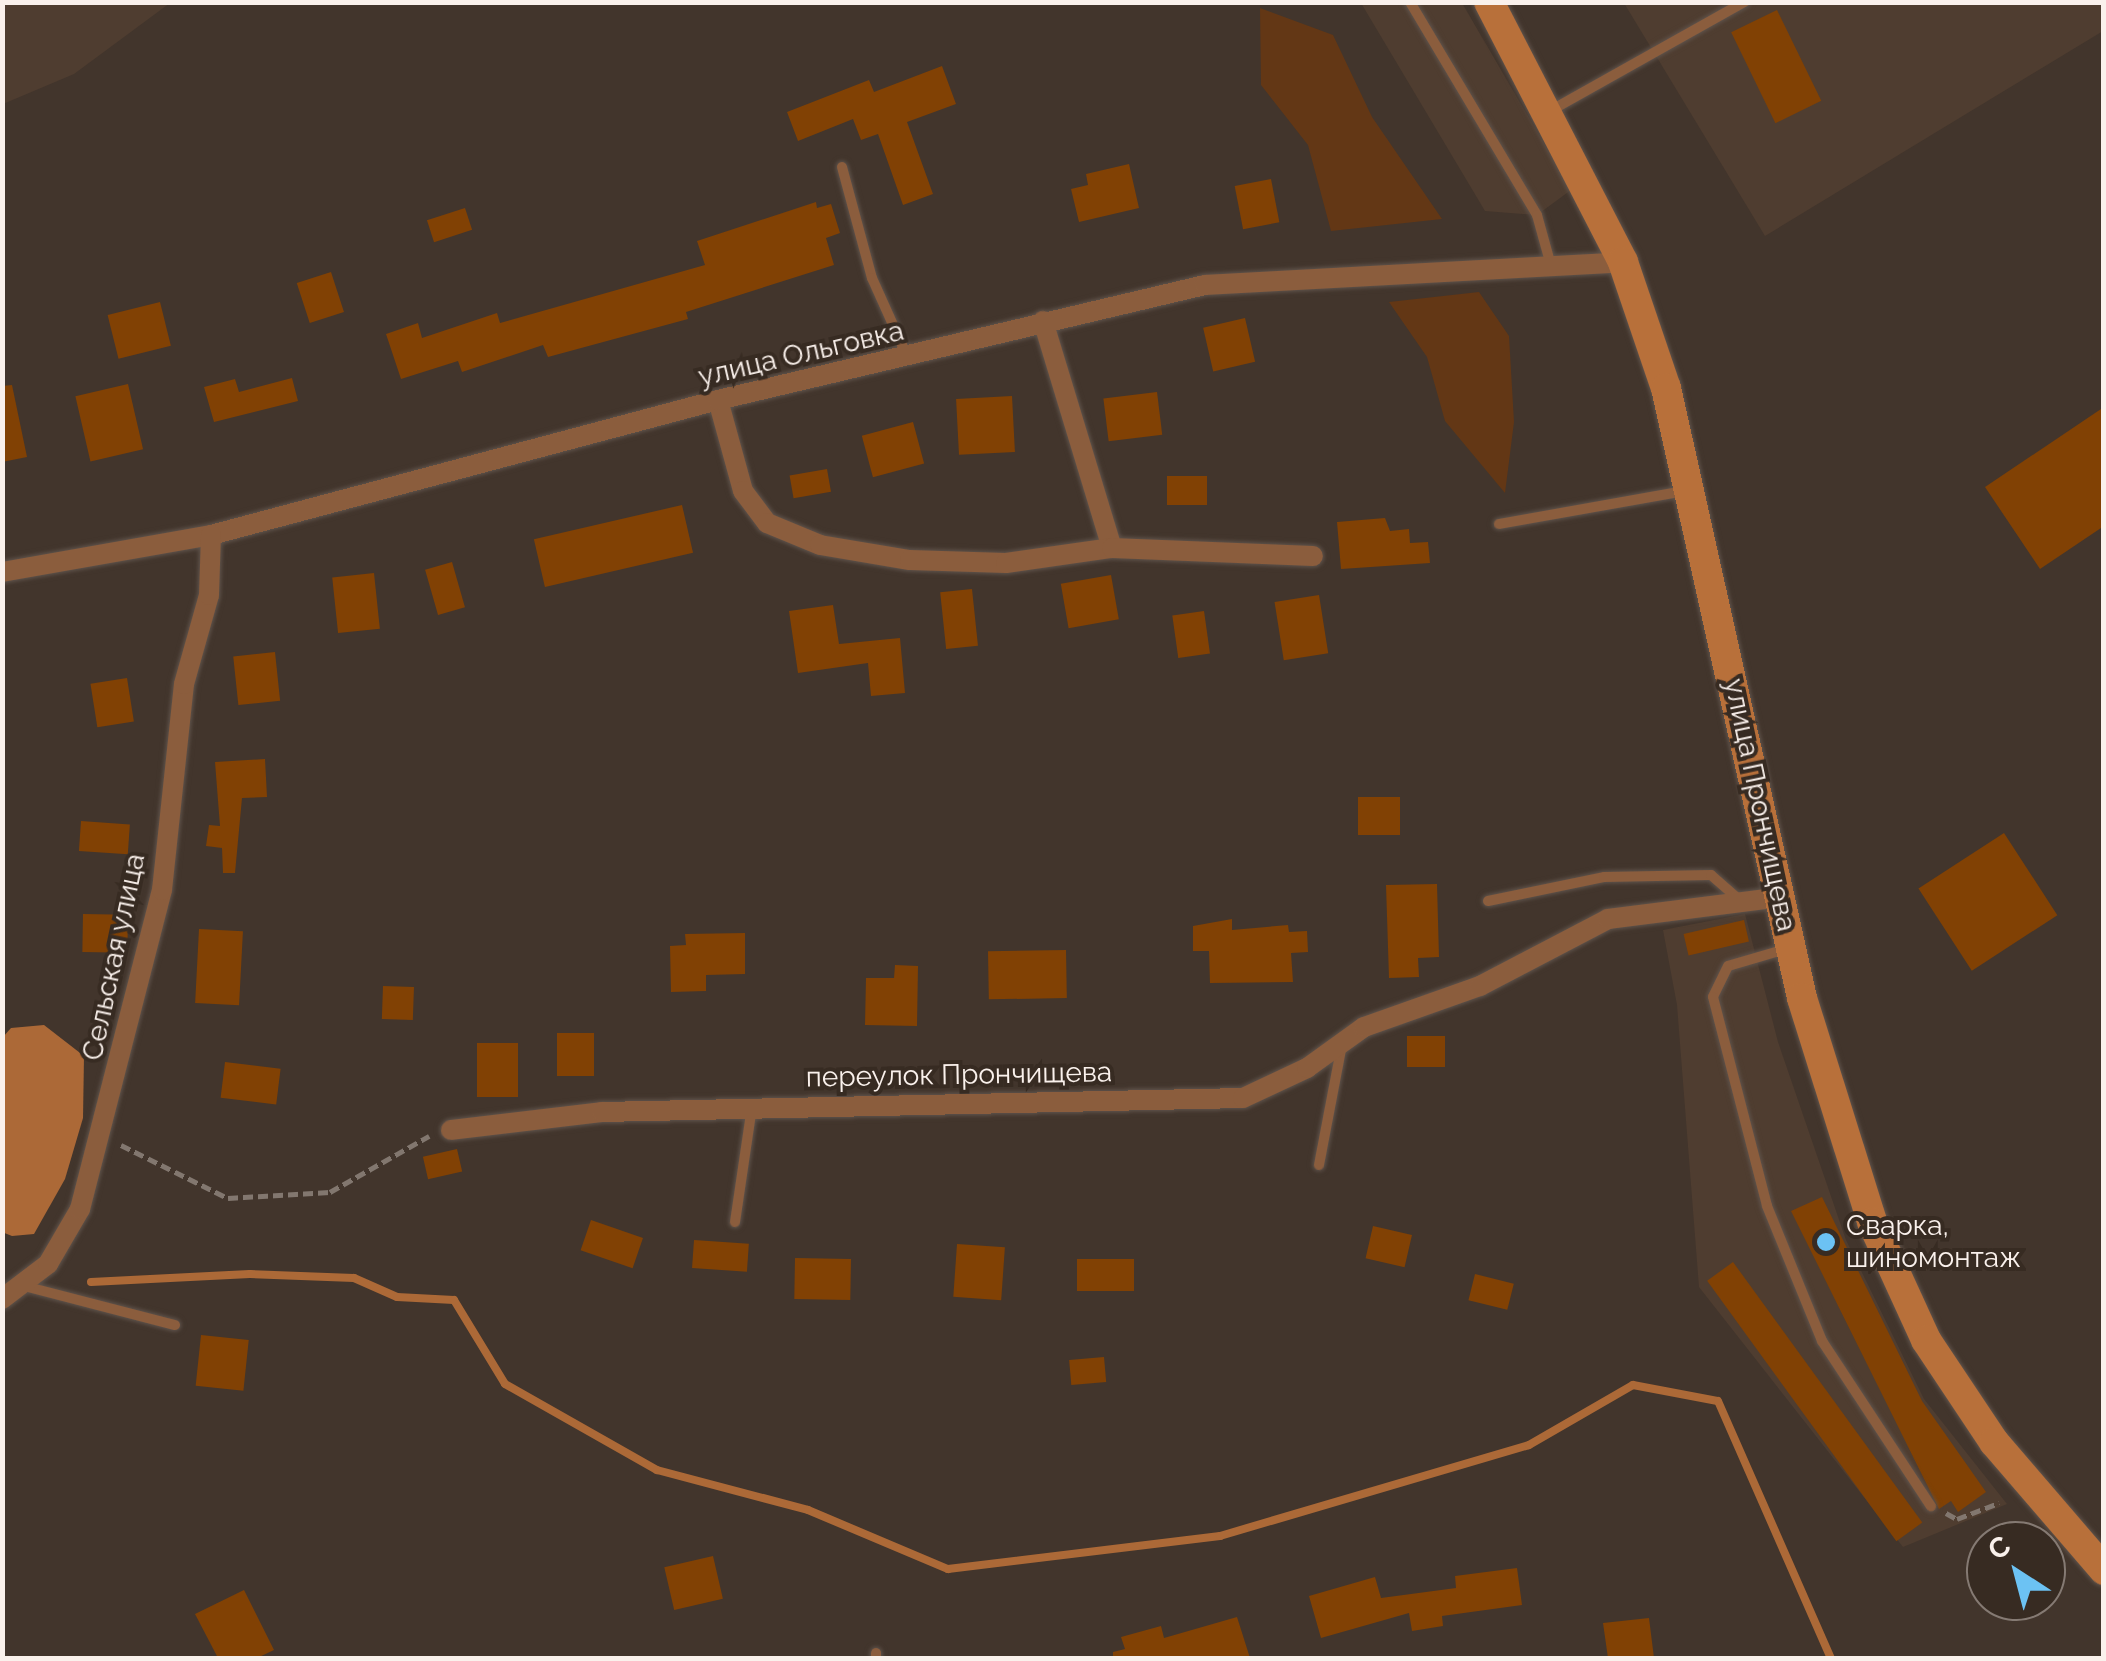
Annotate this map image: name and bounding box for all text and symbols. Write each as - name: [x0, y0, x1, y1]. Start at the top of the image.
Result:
- street label: улица Ольговка: [695, 314, 907, 394]
- street label: улица Прончищева: [1717, 676, 1803, 934]
- street label: Сельская улица: [76, 850, 152, 1064]
- street label: переулок Прончищева: [806, 1056, 1112, 1094]
- place label: Сварка, шиномонтаж: [1846, 1209, 2021, 1275]
- marker: Сварка, шиномонтаж: [1815, 1231, 1837, 1253]
- north arrow: [1966, 1521, 2066, 1621]
- text: С: [1982, 1529, 2017, 1567]

